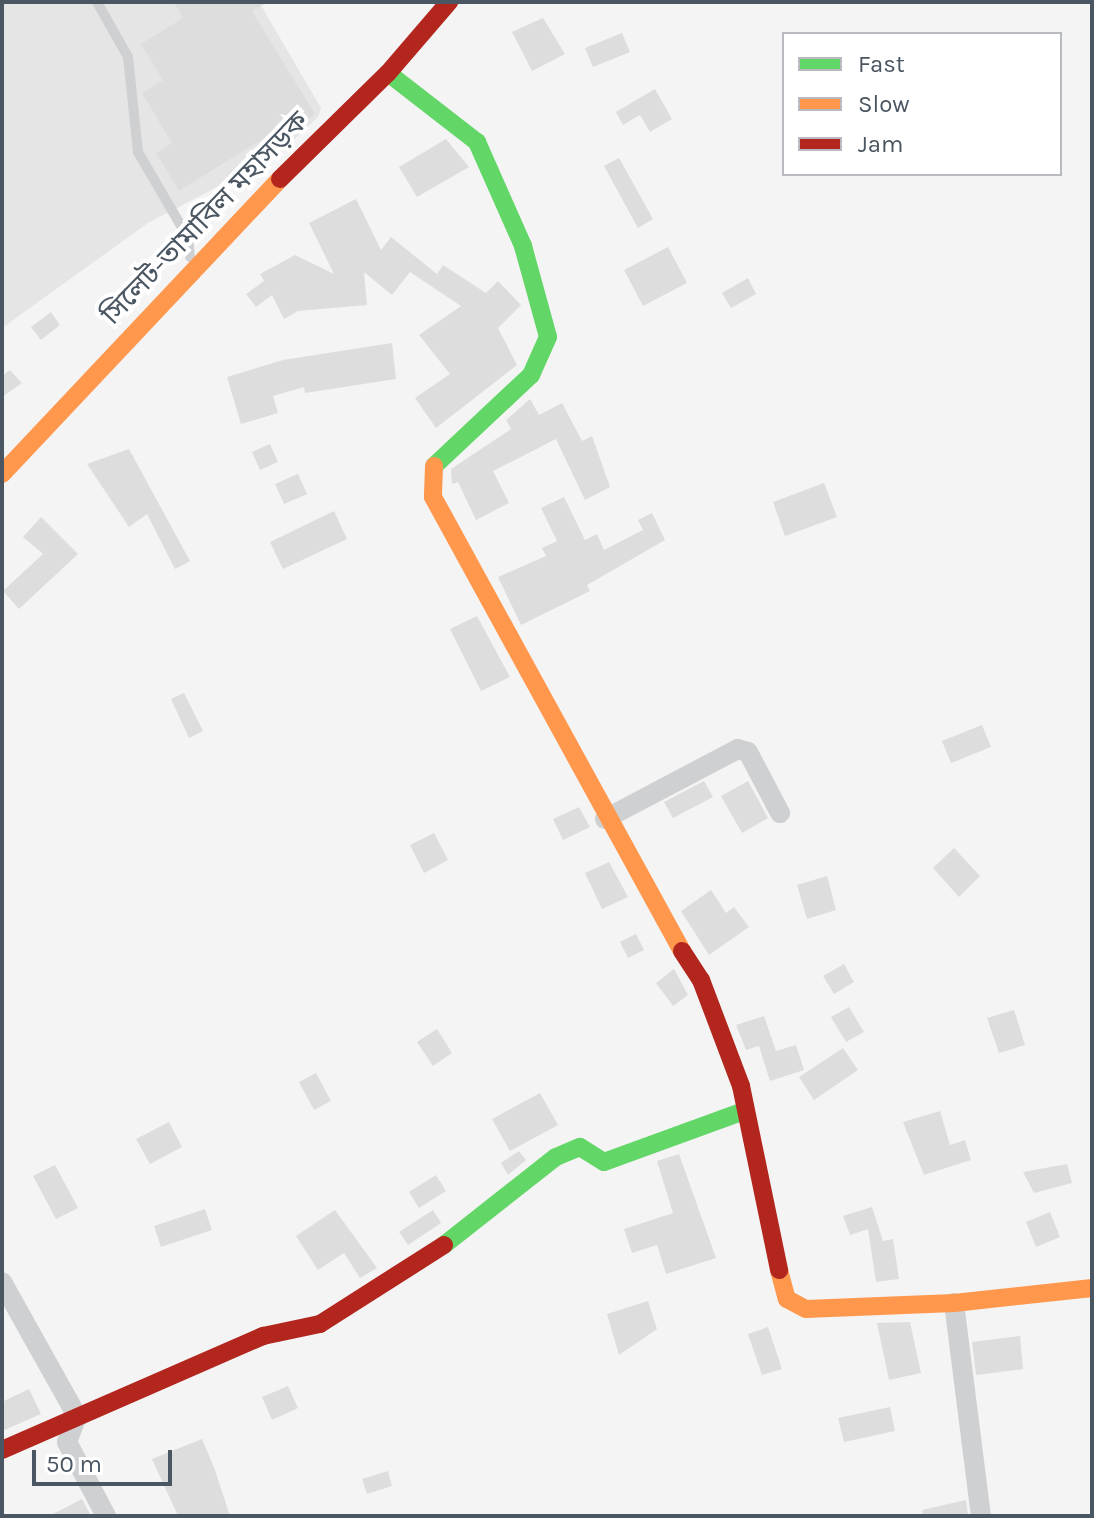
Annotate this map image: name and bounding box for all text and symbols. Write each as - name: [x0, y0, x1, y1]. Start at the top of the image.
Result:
- legend: [782, 32, 1062, 176]
- text: Fast: [858, 50, 905, 78]
- text: Slow: [858, 90, 910, 118]
- street label: সিলেট-তামাবিল মহাসড়ক: [95, 104, 315, 332]
- text: Jam: [858, 130, 903, 158]
- scale bar: [36, 1434, 176, 1484]
- text: 50 m: [46, 1450, 102, 1478]

